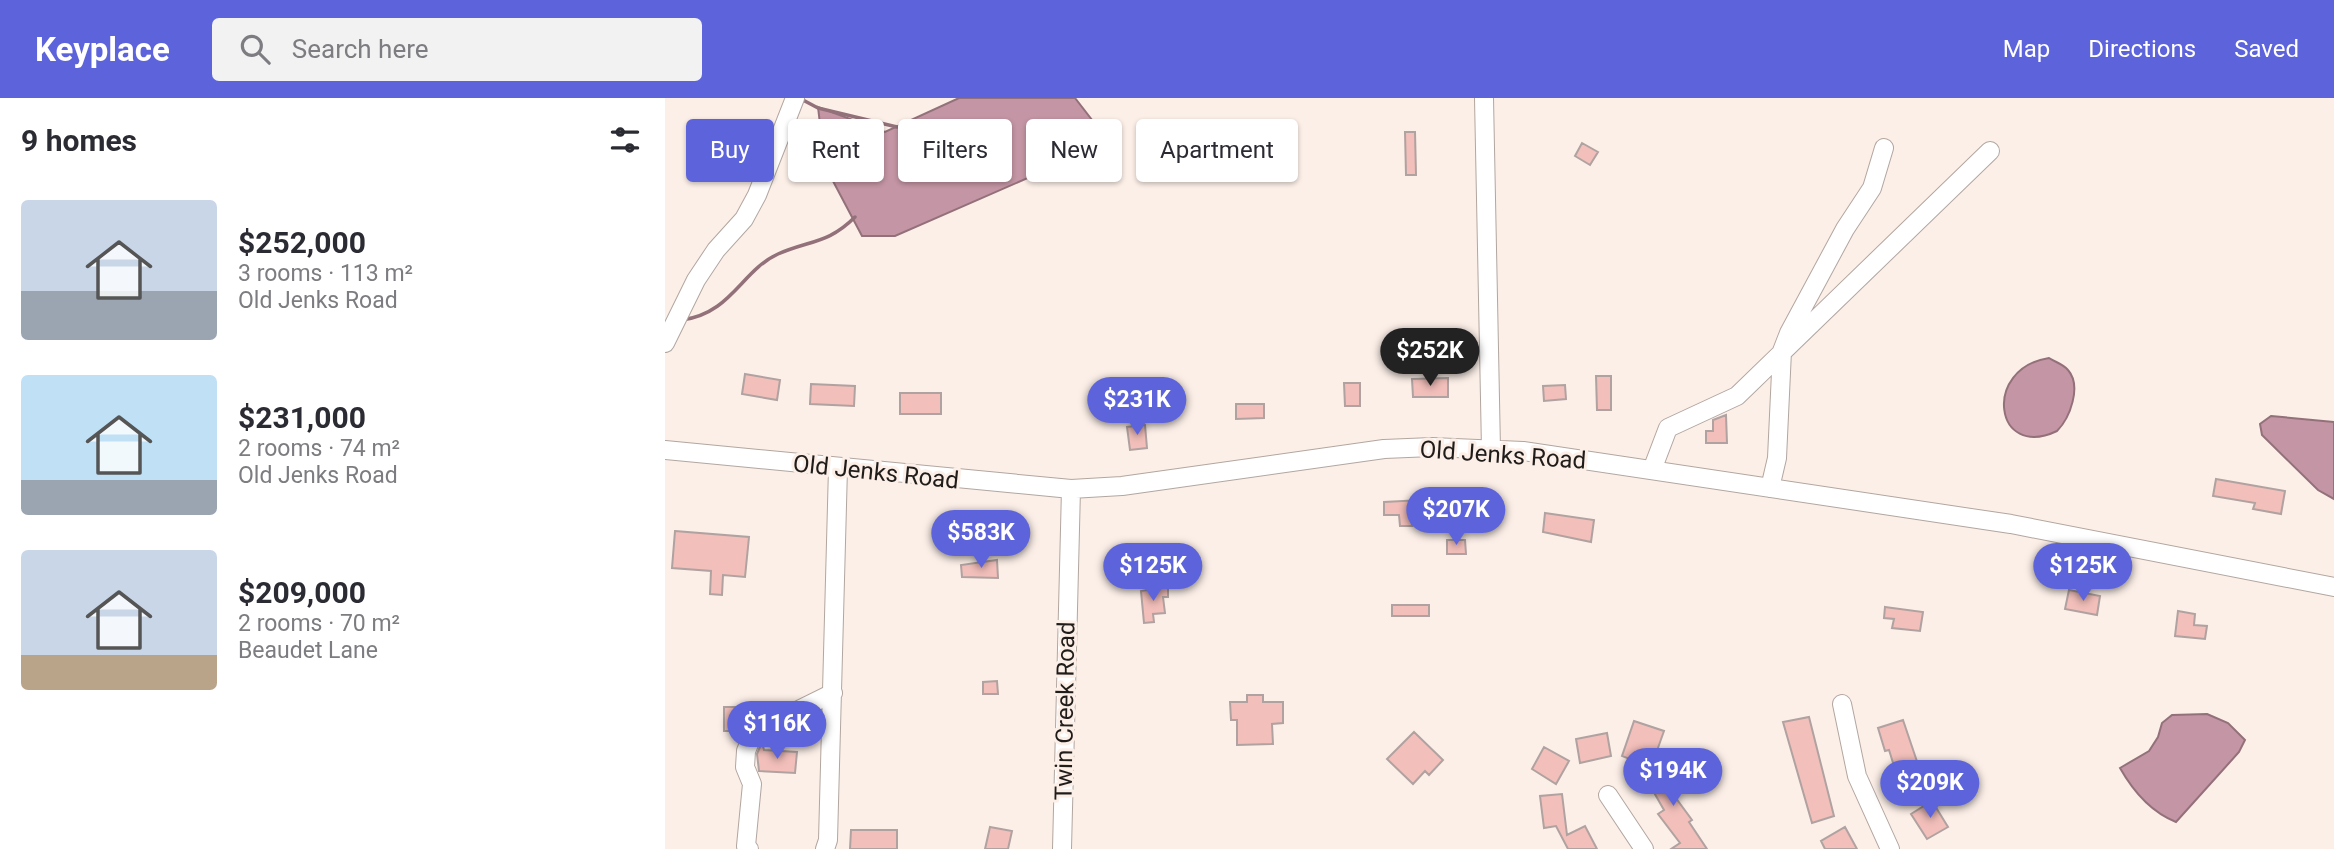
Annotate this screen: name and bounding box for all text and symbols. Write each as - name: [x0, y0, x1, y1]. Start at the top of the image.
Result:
- search box: [212, 18, 702, 81]
- text: Keyplace: [35, 30, 170, 69]
- icon: search: [236, 30, 274, 68]
- text: Search here: [292, 34, 429, 64]
- text: Map: [2003, 35, 2050, 63]
- text: Directions: [2088, 35, 2196, 63]
- text: Saved: [2234, 35, 2299, 63]
- chip: Buy: [686, 119, 774, 182]
- chip: Rent: [788, 119, 884, 182]
- chip: Filters: [898, 119, 1012, 182]
- chip: New: [1026, 119, 1122, 182]
- chip: Apartment: [1136, 119, 1298, 182]
- icon: filters: [606, 121, 644, 159]
- text: 9 homes: [21, 123, 137, 158]
- text: $252,000: [238, 225, 366, 260]
- icon: home: [77, 228, 161, 312]
- text: 3 rooms · 113 m²: [238, 260, 413, 287]
- text: Old Jenks Road: [238, 287, 398, 314]
- pin: $252K: [1381, 328, 1479, 388]
- text: $252K: [1396, 337, 1464, 364]
- pin: $231K: [1088, 378, 1186, 437]
- text: $231K: [1103, 386, 1171, 413]
- text: $231,000: [238, 400, 366, 435]
- icon: home: [77, 403, 161, 487]
- text: 2 rooms · 74 m²: [238, 435, 400, 462]
- street label: Old Jenks Road: [1419, 435, 1587, 475]
- street label: Old Jenks Road: [792, 449, 960, 495]
- text: Old Jenks Road: [238, 462, 398, 489]
- pin: $207K: [1407, 488, 1505, 547]
- text: $207K: [1422, 496, 1490, 523]
- pin: $583K: [932, 510, 1030, 570]
- text: $583K: [947, 519, 1015, 546]
- pin: $125K: [1104, 544, 1202, 603]
- pin: $125K: [2034, 544, 2132, 603]
- text: $125K: [1119, 552, 1187, 579]
- text: $125K: [2049, 552, 2117, 579]
- text: $209,000: [238, 575, 366, 610]
- icon: home: [77, 578, 161, 662]
- text: 2 rooms · 70 m²: [238, 610, 400, 637]
- street label: Twin Creek Road: [1049, 621, 1081, 801]
- text: Beaudet Lane: [238, 637, 378, 664]
- pin: $116K: [728, 702, 826, 761]
- text: $116K: [743, 710, 811, 737]
- pin: $194K: [1624, 748, 1722, 808]
- text: $194K: [1639, 757, 1707, 784]
- pin: $209K: [1881, 760, 1979, 820]
- text: $209K: [1896, 769, 1964, 796]

